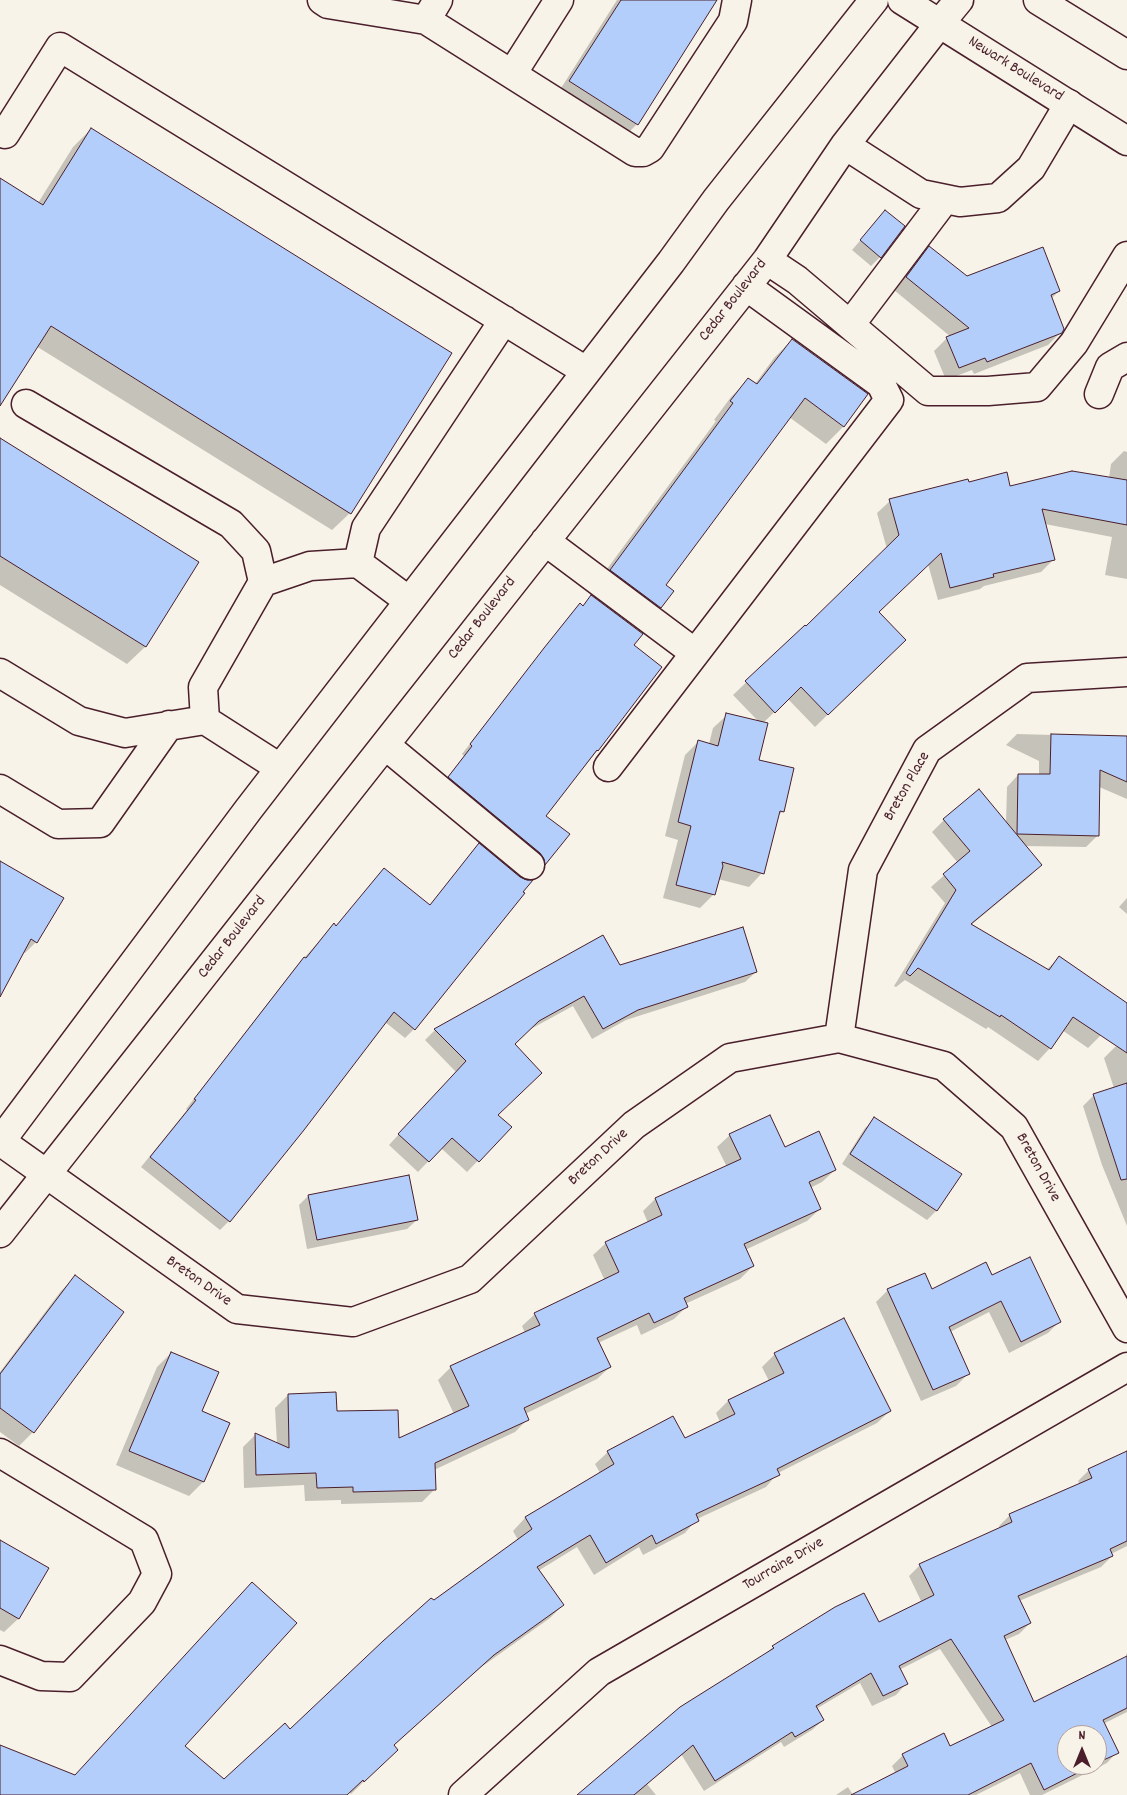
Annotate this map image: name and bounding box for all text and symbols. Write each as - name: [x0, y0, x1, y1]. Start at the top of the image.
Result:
- street label: Newark Boulevard: [964, 33, 1066, 107]
- street label: Cedar Boulevard: [696, 256, 772, 346]
- street label: Cedar Boulevard: [445, 574, 521, 664]
- street label: Breton Place: [881, 749, 935, 825]
- street label: Cedar Boulevard: [195, 893, 271, 983]
- street label: Breton Drive: [565, 1125, 633, 1191]
- street label: Breton Drive: [1010, 1130, 1064, 1206]
- street label: Breton Drive: [162, 1252, 234, 1312]
- street label: Tourraine Drive: [740, 1534, 828, 1596]
- north arrow: [1057, 1725, 1107, 1775]
- text: N: [1079, 1726, 1085, 1746]

